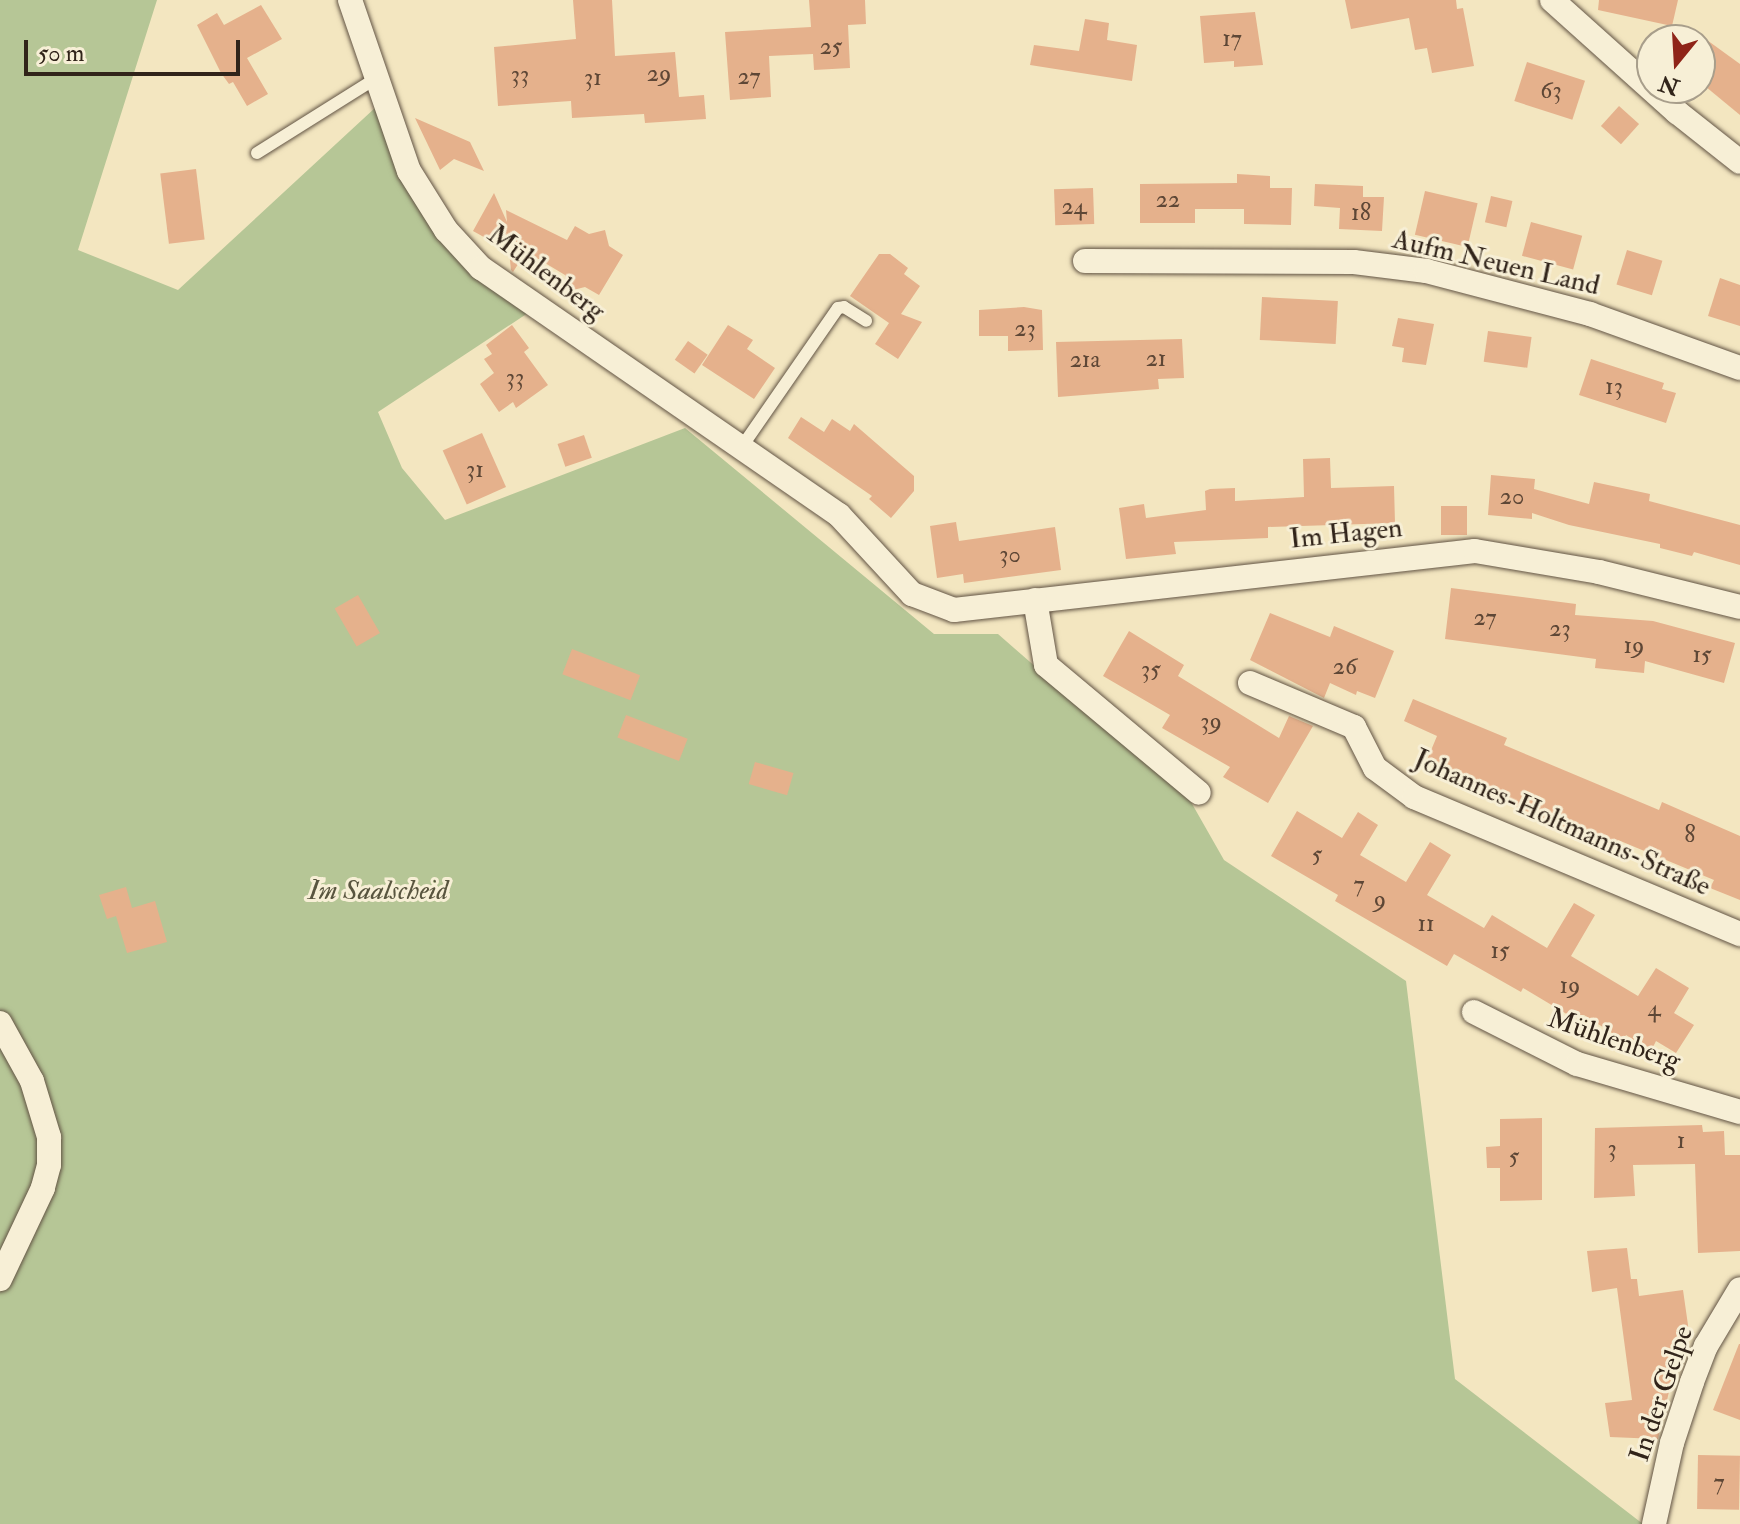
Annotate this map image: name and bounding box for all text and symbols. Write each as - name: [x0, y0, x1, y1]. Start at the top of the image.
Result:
- scale bar: [28, 24, 244, 74]
- north arrow: [1636, 24, 1716, 104]
- house number: 17: [1222, 25, 1242, 53]
- house number: 25: [820, 33, 842, 61]
- text: 50 m: [38, 38, 84, 69]
- house number: 29: [647, 60, 671, 88]
- house number: 33: [511, 61, 529, 89]
- house number: 27: [737, 63, 761, 91]
- house number: 31: [584, 64, 602, 92]
- text: N: [1656, 69, 1683, 101]
- house number: 63: [1540, 77, 1562, 105]
- house number: 22: [1156, 186, 1180, 214]
- house number: 24: [1061, 193, 1087, 221]
- house number: 18: [1351, 199, 1371, 227]
- street label: Mühlenberg: [481, 218, 611, 328]
- street label: Aufm Neuen Land: [1389, 223, 1603, 303]
- house number: 23: [1014, 315, 1036, 343]
- house number: 21: [1146, 345, 1166, 373]
- house number: 21a: [1070, 346, 1100, 374]
- house number: 33: [506, 364, 524, 392]
- house number: 13: [1605, 373, 1623, 401]
- house number: 31: [466, 456, 484, 484]
- house number: 20: [1500, 483, 1524, 511]
- street label: Im Hagen: [1288, 511, 1404, 557]
- house number: 30: [999, 541, 1021, 569]
- house number: 27: [1473, 604, 1497, 632]
- house number: 23: [1549, 615, 1571, 643]
- house number: 19: [1624, 632, 1644, 660]
- house number: 15: [1692, 641, 1712, 669]
- house number: 26: [1333, 653, 1357, 681]
- house number: 35: [1141, 656, 1161, 684]
- house number: 39: [1200, 708, 1222, 736]
- street label: Johannes-Holtmanns-Straße: [1408, 742, 1716, 904]
- house number: 8: [1684, 821, 1696, 849]
- house number: 5: [1312, 841, 1322, 869]
- house number: 7: [1353, 871, 1365, 899]
- park label: Im Saalscheid: [308, 874, 448, 908]
- house number: 9: [1374, 886, 1386, 914]
- house number: 11: [1417, 910, 1435, 938]
- house number: 15: [1490, 937, 1510, 965]
- house number: 19: [1560, 972, 1580, 1000]
- house number: 4: [1648, 995, 1660, 1023]
- street label: Mühlenberg: [1543, 1002, 1685, 1078]
- house number: 1: [1677, 1127, 1685, 1155]
- house number: 3: [1607, 1135, 1617, 1163]
- house number: 5: [1509, 1143, 1519, 1171]
- street label: In der Gelpe: [1623, 1322, 1701, 1466]
- house number: 7: [1713, 1469, 1725, 1497]

